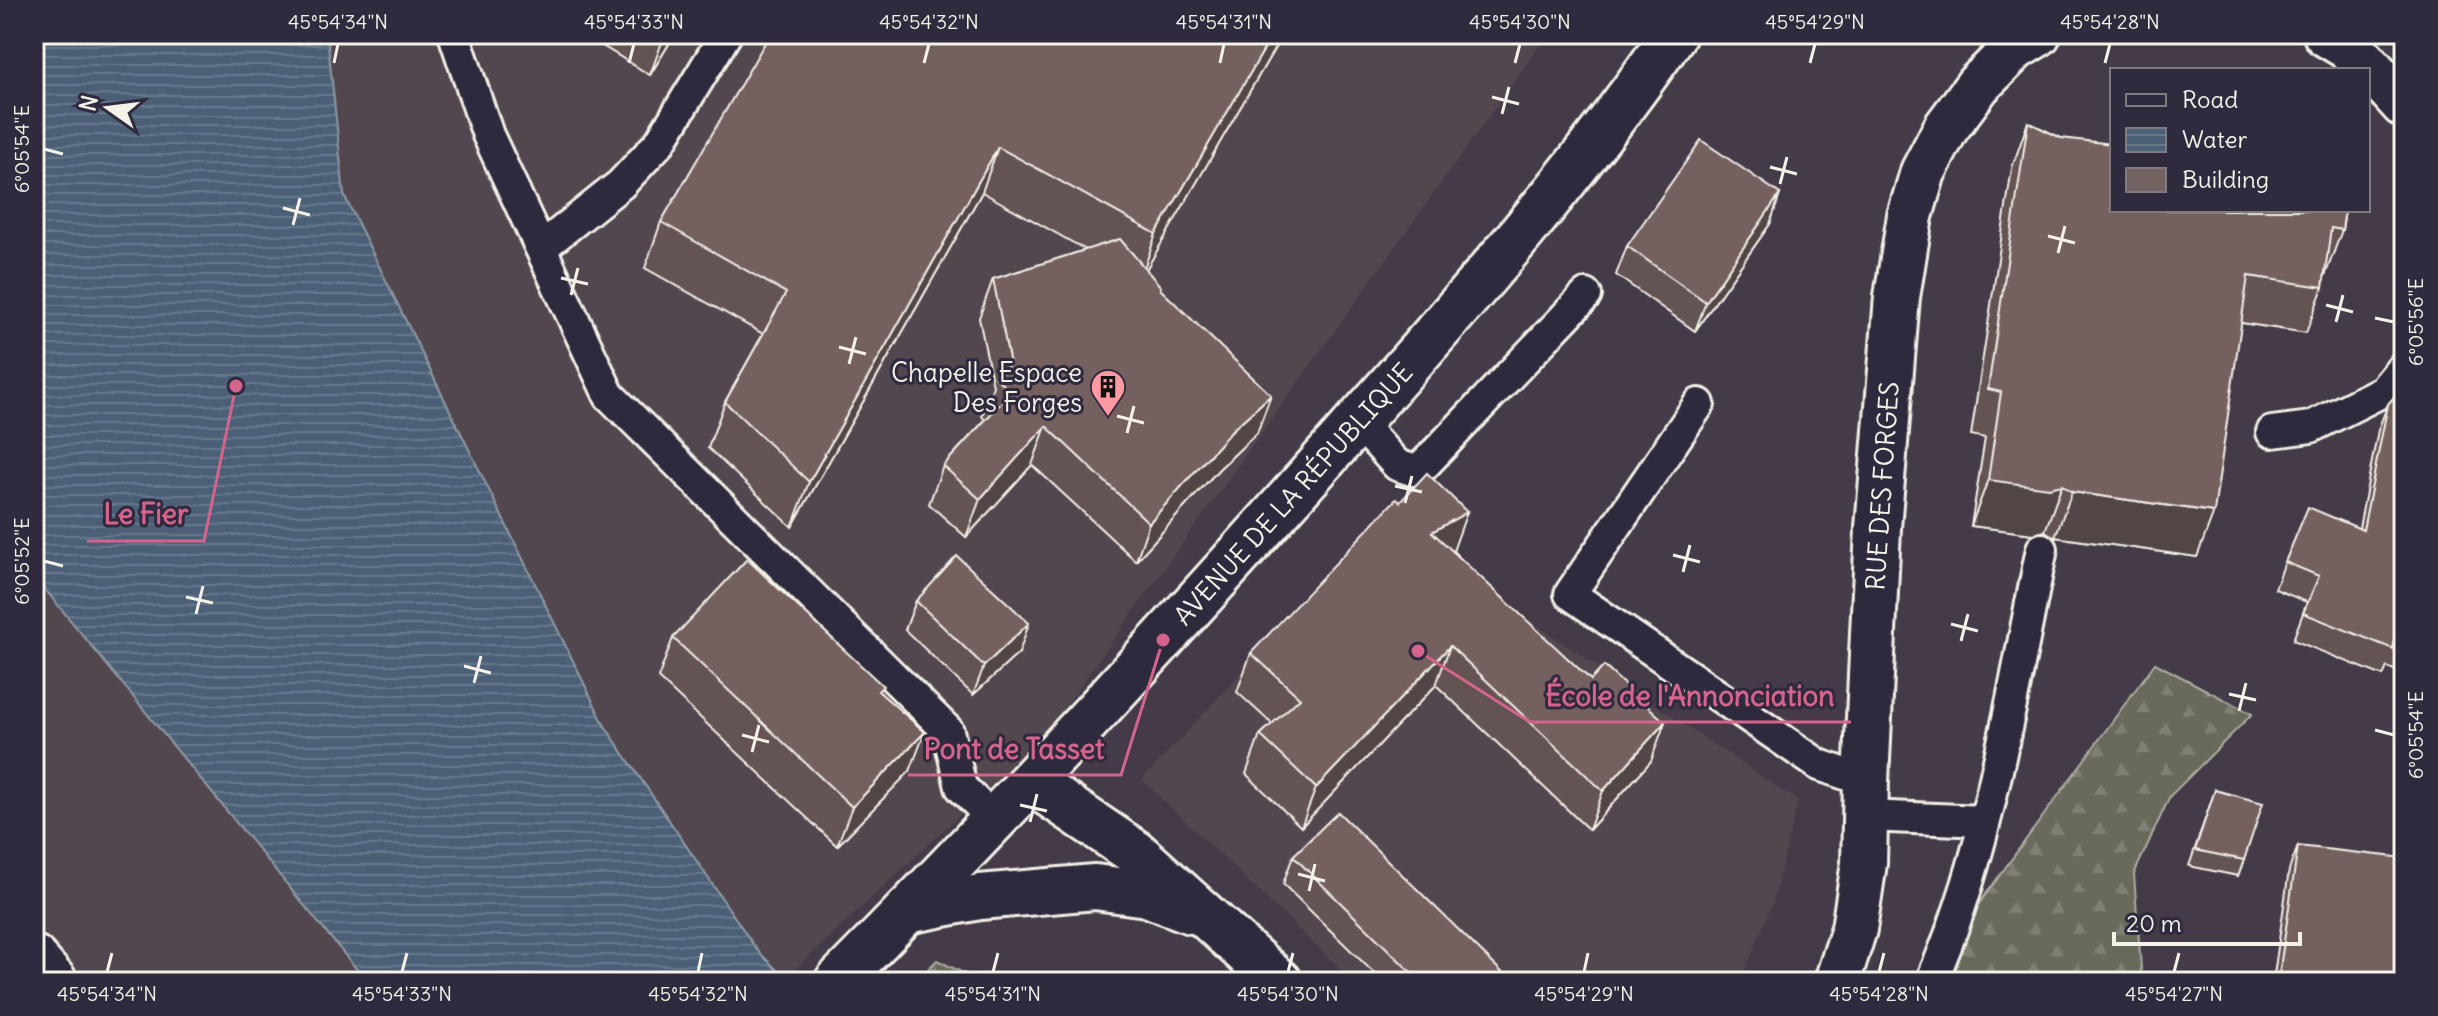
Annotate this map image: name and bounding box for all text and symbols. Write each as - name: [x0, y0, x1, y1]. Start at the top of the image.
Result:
- text: 45°54'34"N: [288, 9, 388, 34]
- text: 45°54'33"N: [584, 9, 684, 34]
- text: 45°54'32"N: [879, 9, 979, 34]
- text: 45°54'31"N: [1176, 9, 1272, 34]
- text: 45°54'30"N: [1469, 9, 1571, 34]
- text: 45°54'29"N: [1765, 9, 1865, 34]
- text: 45°54'28"N: [2060, 9, 2160, 34]
- north arrow: [68, 68, 148, 148]
- legend: [2110, 68, 2370, 212]
- text: Road: [2182, 84, 2238, 114]
- text: N: [73, 92, 104, 114]
- text: 6°05'54"E: [9, 105, 34, 193]
- text: Water: [2182, 124, 2247, 154]
- text: Building: [2182, 164, 2269, 194]
- text: 6°05'56"E: [2403, 278, 2428, 366]
- street label: AVENUE DE LA RÉPUBLIQUE: [1166, 355, 1420, 632]
- place label: Chapelle Espace Des Forges: [891, 356, 1082, 419]
- building icon: Chapelle Espace Des Forges: [1089, 368, 1127, 418]
- street label: RUE DES FORGES: [1858, 380, 1906, 592]
- callout: Le Fier: [87, 489, 204, 541]
- text: Le Fier: [104, 496, 189, 532]
- text: 6°05'52"E: [9, 517, 34, 605]
- callout: École de l'Annonciation: [1530, 670, 1851, 722]
- text: École de l'Annonciation: [1546, 677, 1834, 714]
- text: 6°05'54"E: [2403, 691, 2428, 779]
- callout: Pont de Tasset: [908, 723, 1121, 775]
- text: Pont de Tasset: [924, 731, 1105, 767]
- scale bar: [2114, 896, 2300, 946]
- text: 20 m: [2126, 908, 2182, 938]
- text: 45°54'34"N: [57, 981, 157, 1006]
- text: 45°54'33"N: [352, 981, 452, 1006]
- text: 45°54'32"N: [648, 981, 748, 1006]
- text: 45°54'31"N: [945, 981, 1041, 1006]
- text: 45°54'30"N: [1237, 981, 1339, 1006]
- text: 45°54'29"N: [1534, 981, 1634, 1006]
- text: 45°54'28"N: [1829, 981, 1929, 1006]
- text: 45°54'27"N: [2125, 981, 2223, 1006]

